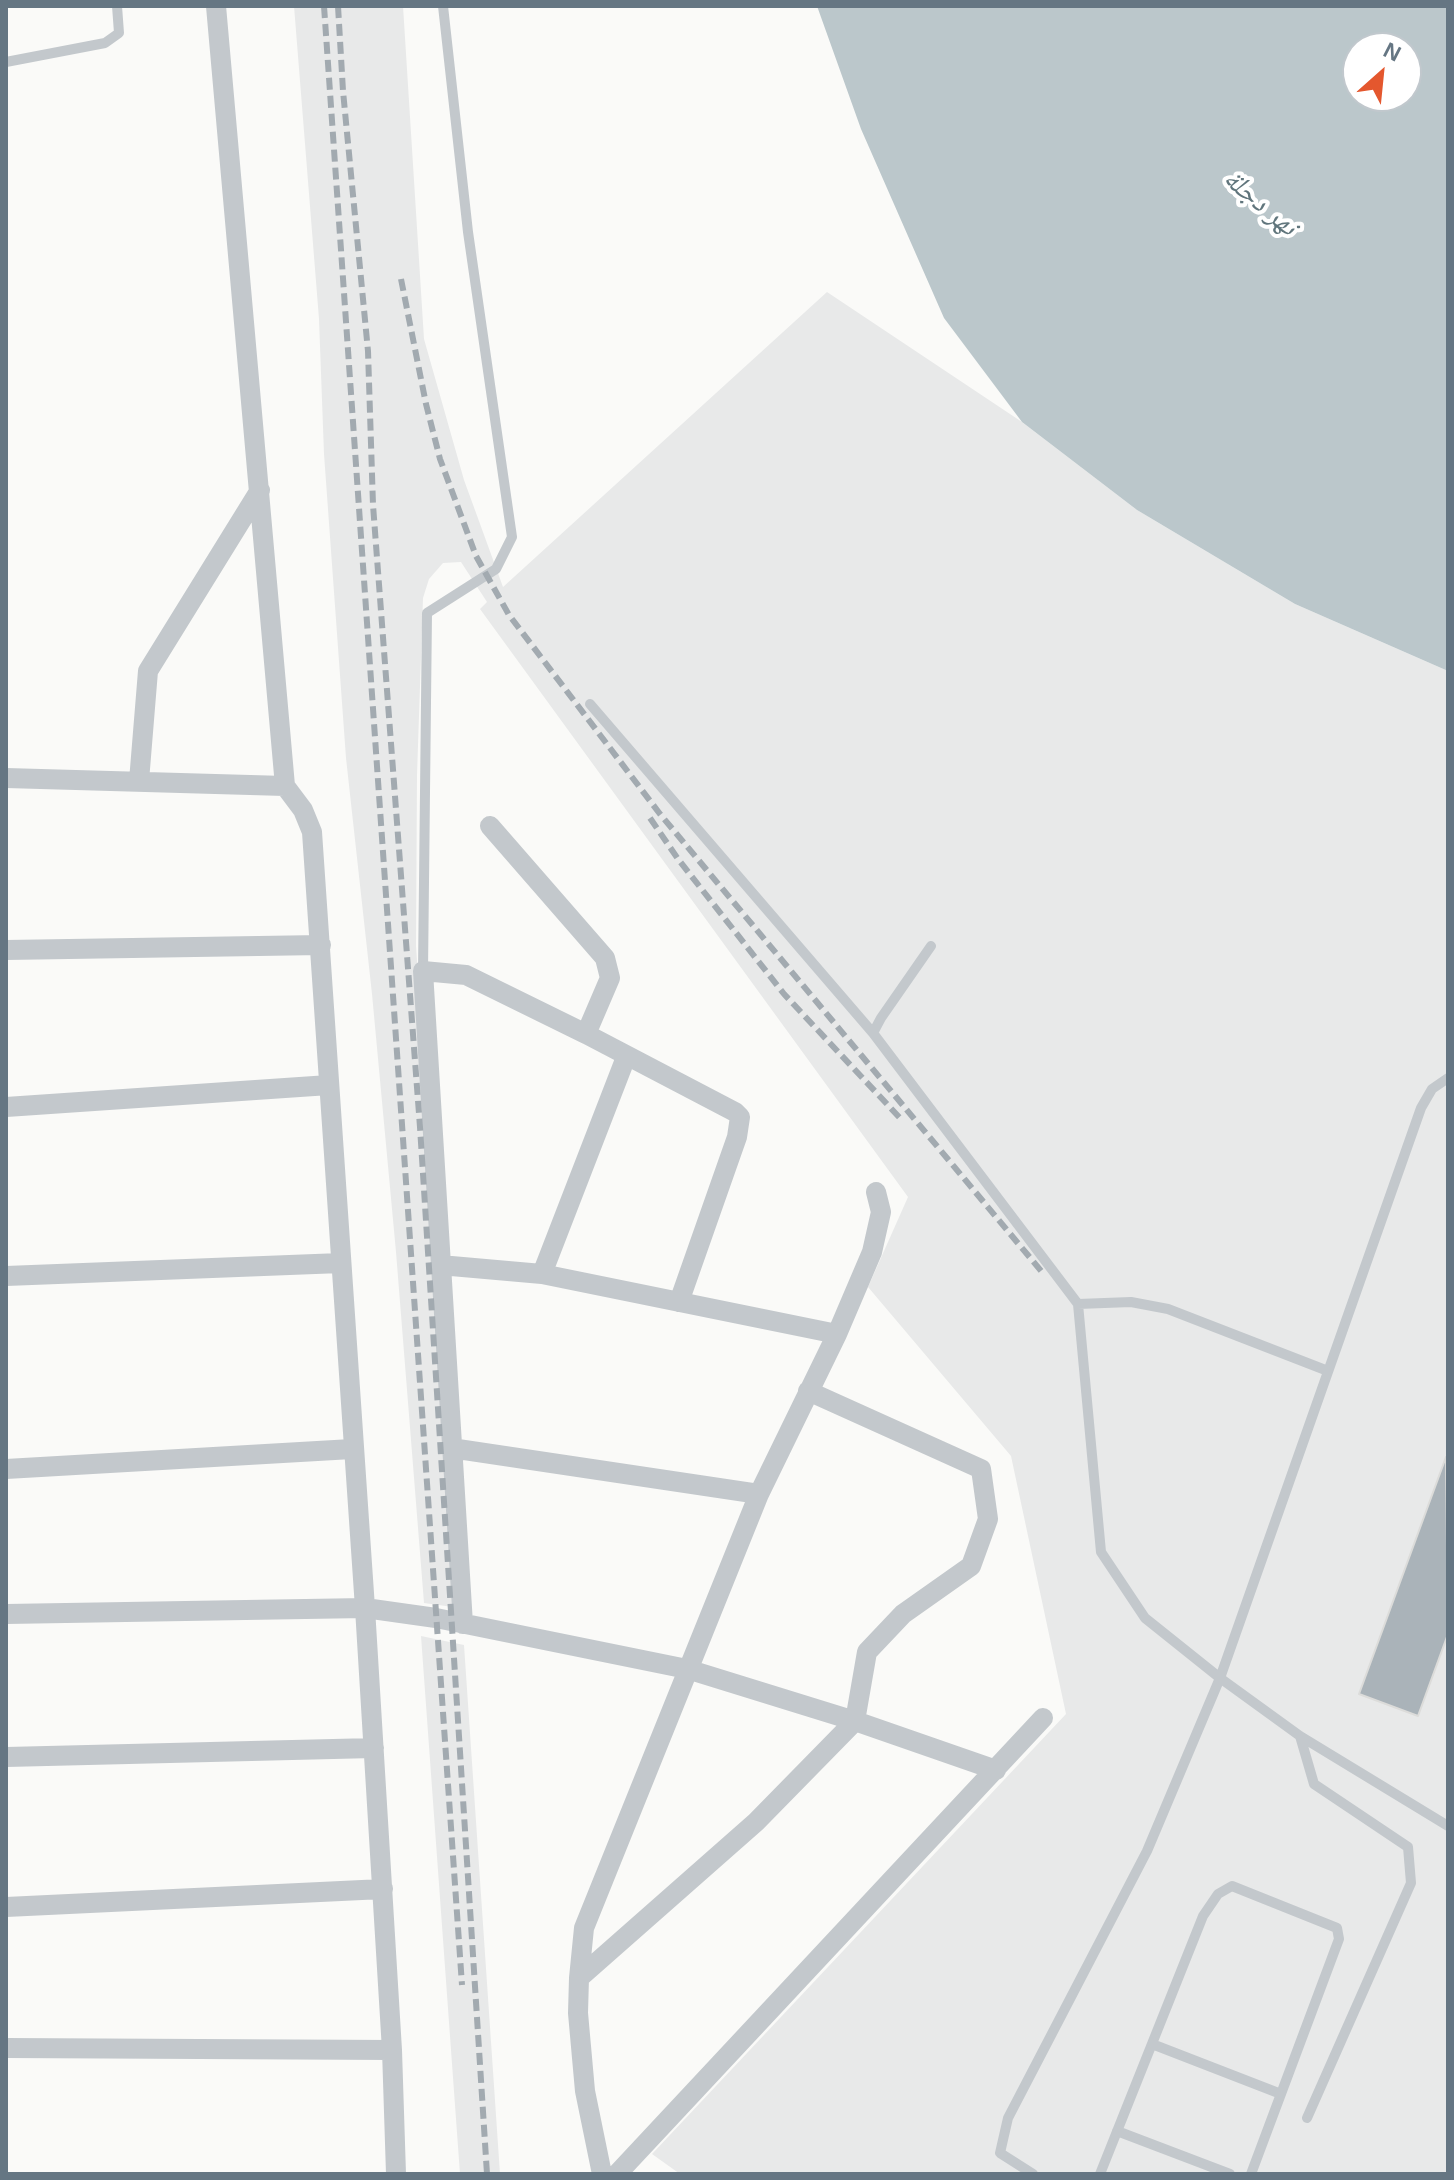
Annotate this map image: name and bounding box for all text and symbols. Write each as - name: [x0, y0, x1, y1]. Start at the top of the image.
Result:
- north arrow: [1342, 32, 1422, 112]
- text: N: [1379, 37, 1405, 67]
- water label: نهر دجلة: [1216, 162, 1304, 244]

